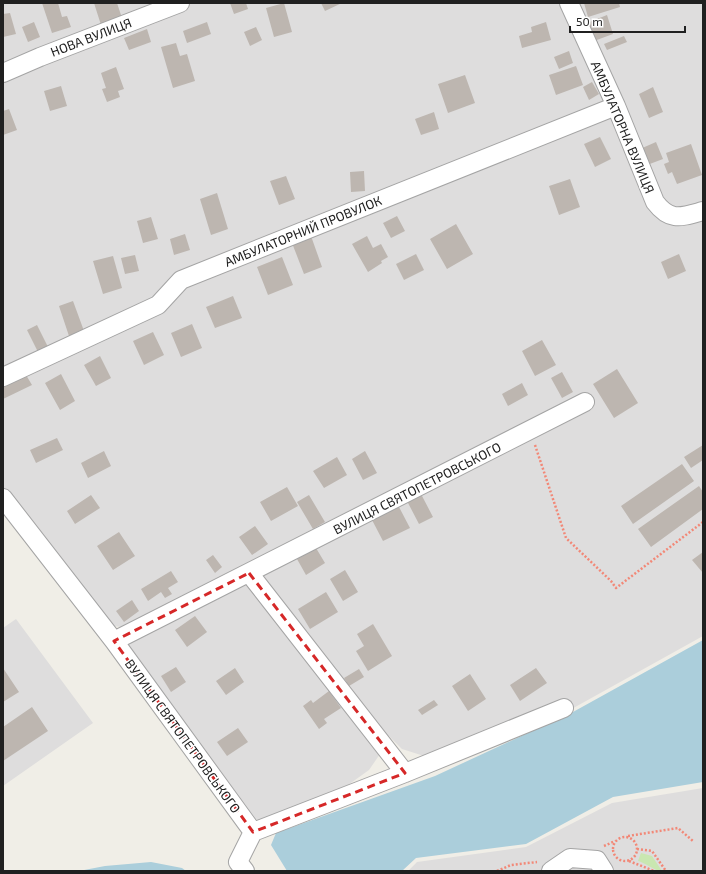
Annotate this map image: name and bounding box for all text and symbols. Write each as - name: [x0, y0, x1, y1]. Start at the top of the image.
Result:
- scale bar: [570, 8, 685, 34]
- street label: НОВА ВУЛИЦЯ: [48, 14, 134, 60]
- text: 50 m: [576, 14, 603, 28]
- street label: АМБУЛАТОРНА ВУЛИЦЯ: [588, 58, 658, 196]
- street label: АМБУЛАТОРНИЙ ПРОВУЛОК: [222, 192, 384, 270]
- street label: ВУЛИЦЯ СВЯТОПЕТРОВСЬКОГО: [330, 439, 504, 537]
- street label: ВУЛИЦЯ СВЯТОПЕТРОВСЬКОГО: [122, 656, 244, 816]

